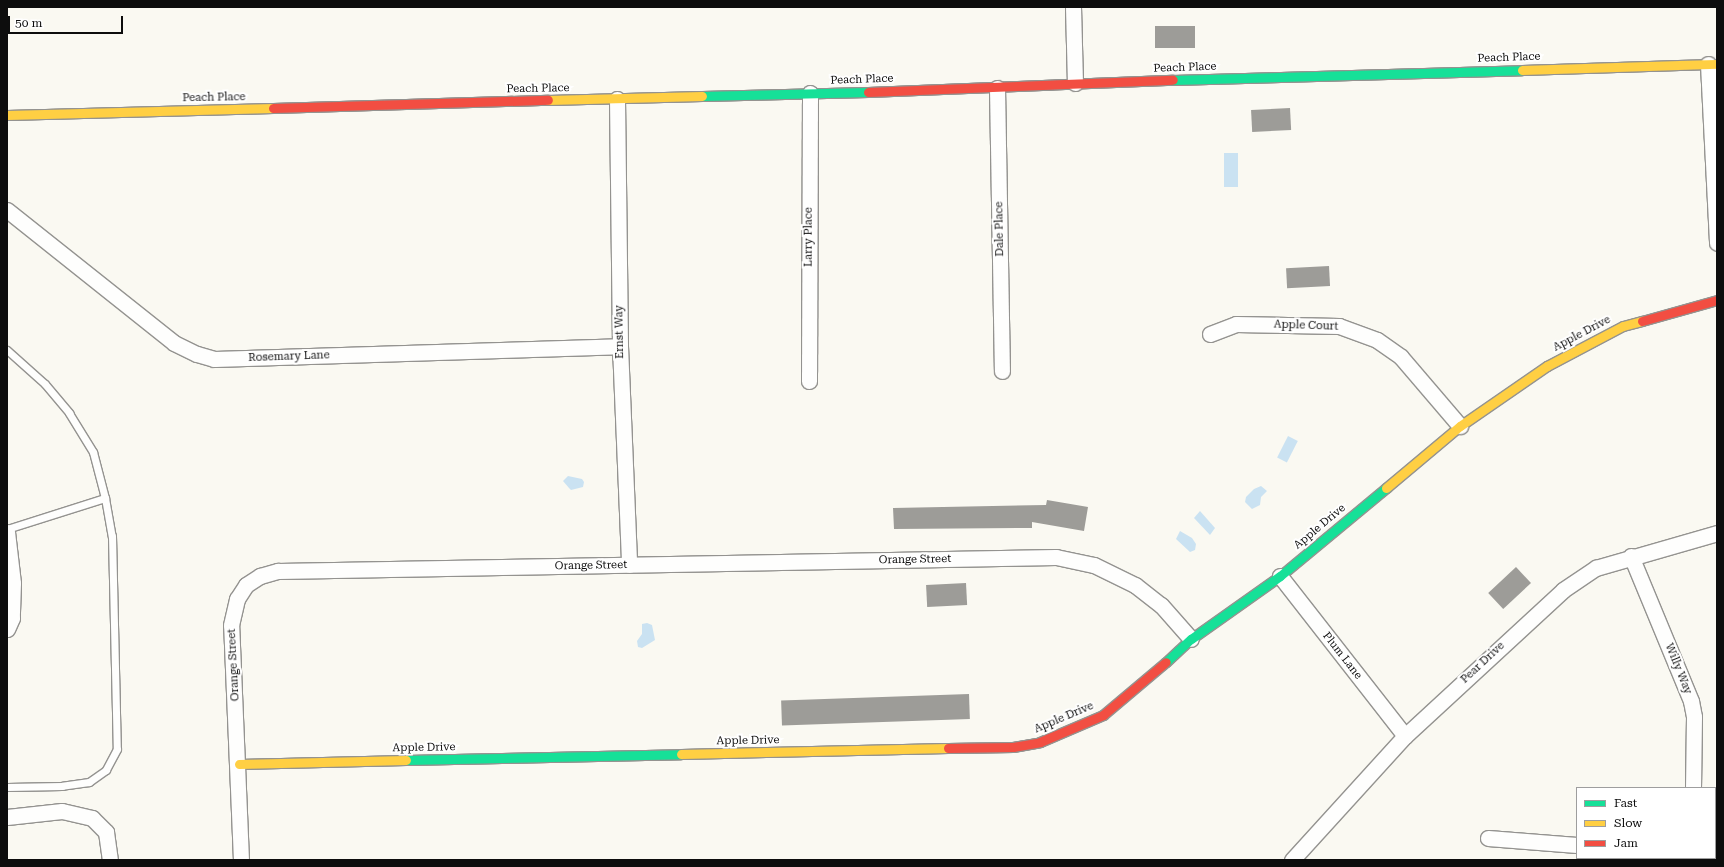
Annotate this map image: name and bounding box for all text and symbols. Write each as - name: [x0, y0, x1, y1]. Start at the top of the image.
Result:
- scale bar: [10, 8, 125, 34]
- text: 50 m: [15, 16, 42, 30]
- street label: Peach Place: [1477, 50, 1541, 66]
- street label: Peach Place: [1153, 60, 1217, 76]
- street label: Peach Place: [830, 72, 894, 88]
- street label: Peach Place: [506, 82, 570, 96]
- street label: Peach Place: [182, 91, 246, 105]
- street label: Dale Place: [993, 201, 1007, 257]
- street label: Larry Place: [802, 207, 816, 267]
- street label: Ernst Way: [613, 305, 627, 359]
- street label: Apple Drive: [1551, 313, 1613, 355]
- street label: Apple Court: [1273, 318, 1339, 334]
- street label: Rosemary Lane: [248, 349, 330, 365]
- street label: Apple Drive: [1292, 502, 1348, 552]
- street label: Orange Street: [879, 553, 951, 567]
- street label: Orange Street: [555, 559, 627, 573]
- street label: Orange Street: [226, 628, 242, 702]
- street label: Plum Lane: [1320, 630, 1364, 682]
- street label: Pear Drive: [1458, 639, 1508, 687]
- street label: Willy Way: [1662, 642, 1694, 696]
- street label: Apple Drive: [1032, 700, 1096, 736]
- street label: Apple Drive: [716, 734, 780, 748]
- street label: Apple Drive: [392, 741, 456, 755]
- legend: [1576, 787, 1716, 859]
- text: Fast: [1614, 796, 1637, 810]
- text: Slow: [1614, 816, 1642, 830]
- text: Jam: [1614, 836, 1638, 850]

